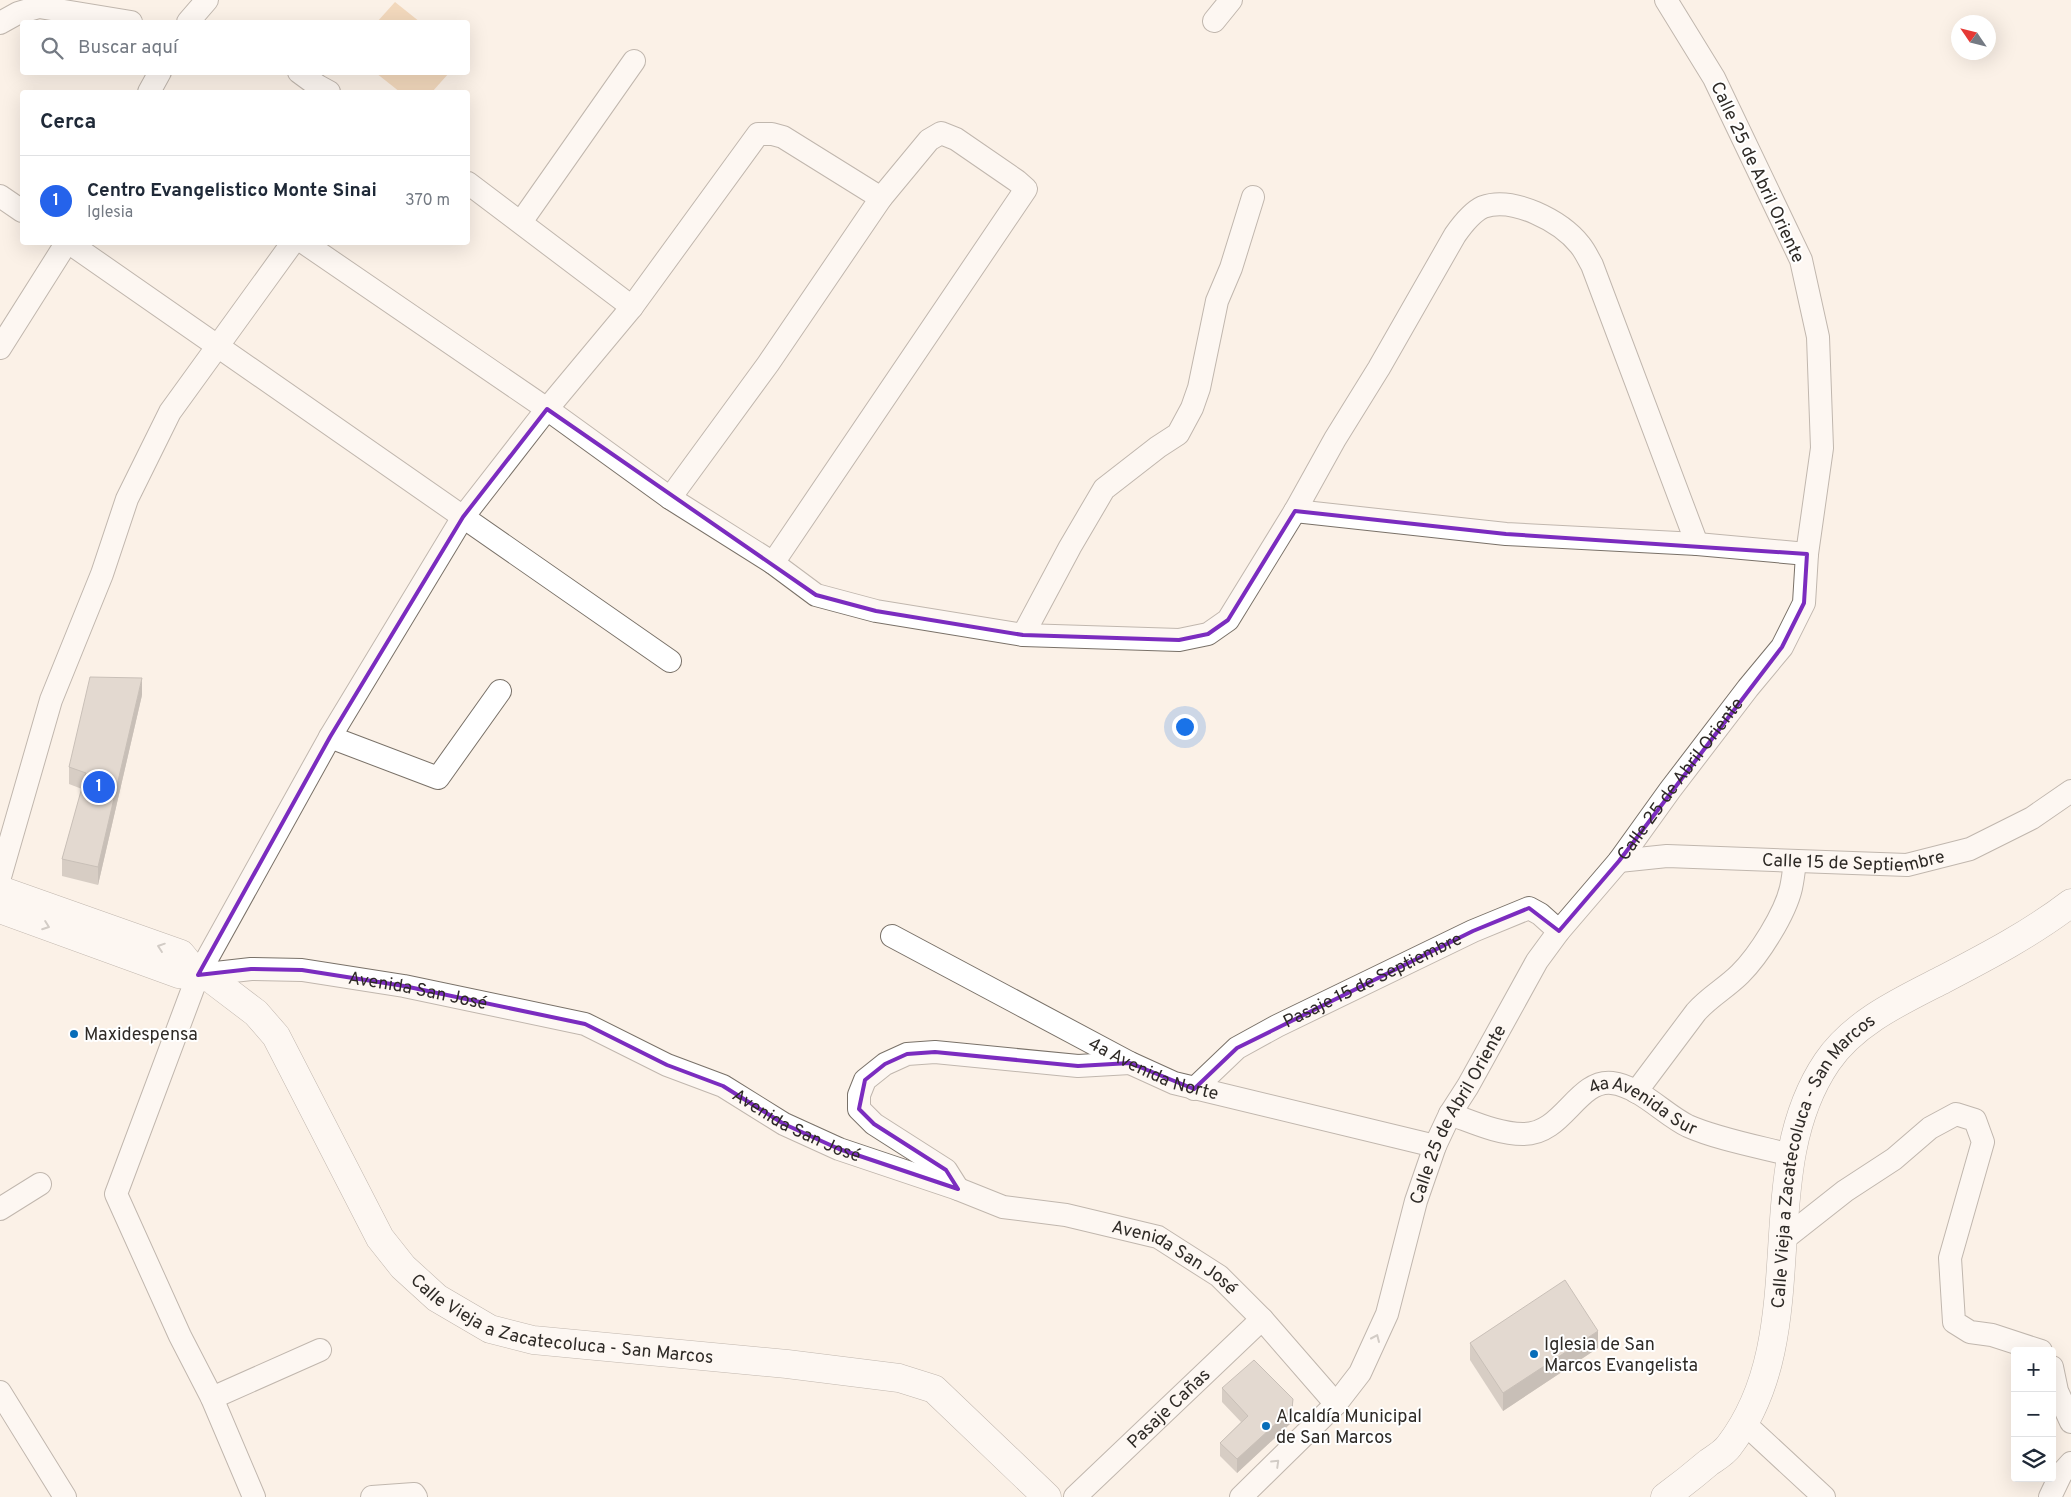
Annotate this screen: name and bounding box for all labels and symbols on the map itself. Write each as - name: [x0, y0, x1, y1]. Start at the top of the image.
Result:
- north arrow: [1951, 15, 1996, 60]
- street label: Calle 25 de Abril Oriente: [1704, 78, 1809, 267]
- street label: Calle 25 de Abril Oriente: [1613, 694, 1749, 866]
- your location: [1172, 714, 1198, 740]
- pin: 1: [83, 768, 115, 806]
- street label: Calle 15 de Septiembre: [1761, 846, 1947, 878]
- one-way arrow: [41, 920, 50, 930]
- street label: Pasaje 15 de Septiembre: [1280, 928, 1466, 1034]
- one-way arrow: [157, 943, 166, 953]
- street label: Avenida San José: [346, 967, 489, 1016]
- street label: Calle Vieja a Zacatecoluca - San Marcos: [1767, 1010, 1881, 1310]
- street label: Calle 25 de Abril Oriente: [1406, 1021, 1512, 1208]
- place label: Maxidespensa: [84, 1024, 198, 1047]
- marker: Maxidespensa: [68, 1028, 80, 1040]
- street label: 4a Avenida Norte: [1084, 1033, 1221, 1106]
- street label: 4a Avenida Sur: [1585, 1073, 1700, 1142]
- street label: Avenida San José: [727, 1085, 863, 1168]
- street label: Avenida San José: [1109, 1216, 1242, 1301]
- street label: Calle Vieja a Zacatecoluca - San Marcos: [405, 1269, 714, 1370]
- one-way arrow: [1370, 1334, 1381, 1343]
- place label: Iglesia de San Marcos Evangelista: [1544, 1334, 1698, 1378]
- marker: Iglesia de San Marcos Evangelista: [1528, 1348, 1540, 1360]
- street label: Pasaje Cañas: [1123, 1364, 1216, 1454]
- place label: Alcaldía Municipal de San Marcos: [1276, 1406, 1422, 1450]
- marker: Alcaldía Municipal de San Marcos: [1260, 1420, 1272, 1432]
- one-way arrow: [1270, 1460, 1279, 1469]

